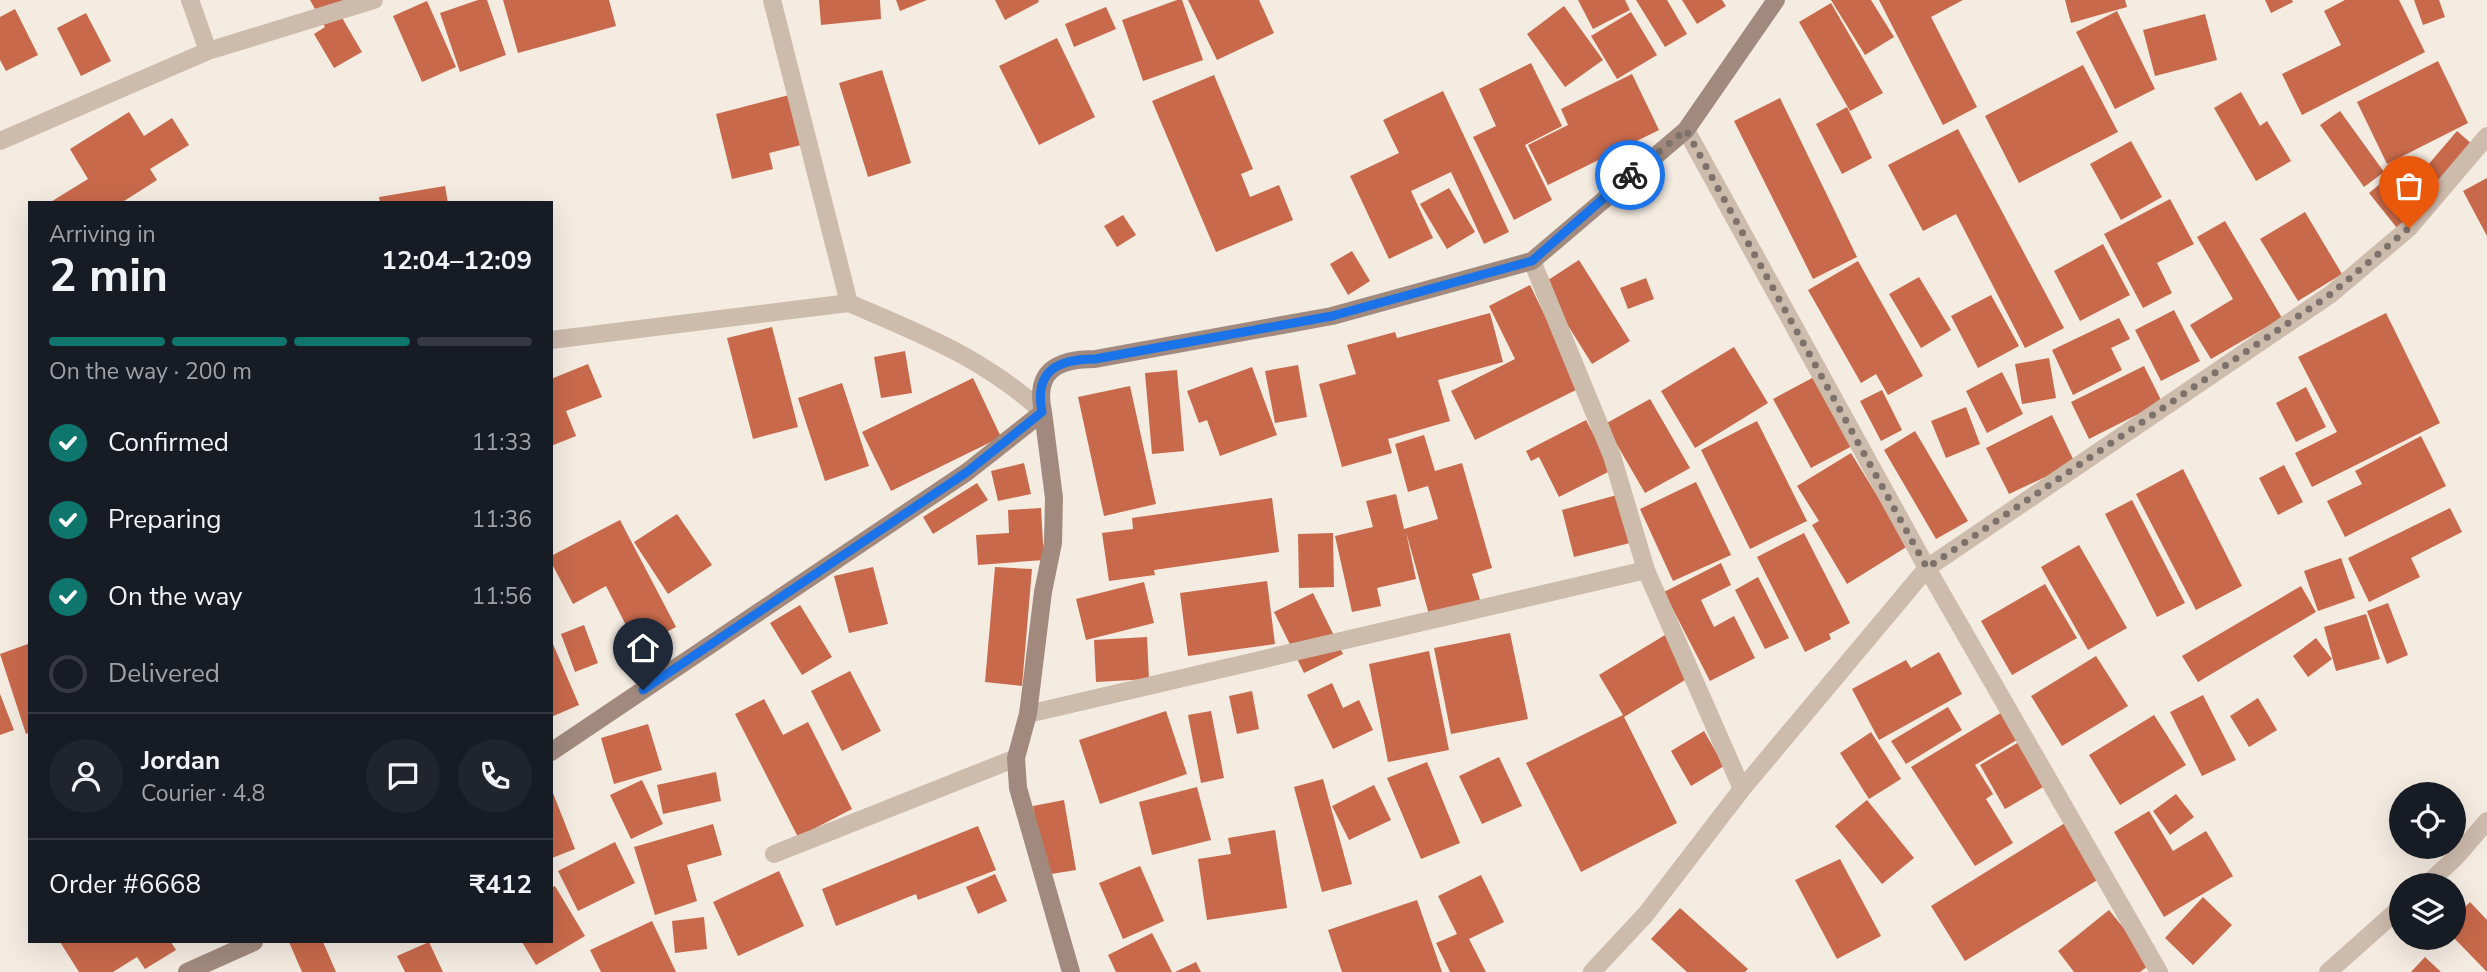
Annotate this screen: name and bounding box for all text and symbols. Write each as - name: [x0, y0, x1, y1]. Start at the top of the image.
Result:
- courier: [1595, 140, 1665, 210]
- icon: bike: [1611, 156, 1649, 194]
- pin: [2379, 156, 2439, 228]
- icon: bag: [2390, 167, 2428, 205]
- text: Arriving in: [49, 219, 156, 250]
- text: 12:04–12:09: [381, 243, 532, 278]
- text: 2 min: [49, 244, 168, 307]
- text: On the way · 200 m: [49, 356, 252, 387]
- icon: check: [49, 424, 87, 462]
- text: Confirmed: [108, 425, 229, 460]
- text: 11:33: [472, 427, 532, 458]
- icon: check: [49, 501, 87, 539]
- text: Preparing: [108, 502, 221, 537]
- text: 11:36: [472, 504, 532, 535]
- icon: check: [49, 578, 87, 616]
- text: On the way: [108, 579, 242, 614]
- text: 11:56: [472, 581, 532, 612]
- pin: [613, 618, 673, 690]
- icon: home: [624, 629, 662, 667]
- text: Delivered: [108, 656, 220, 691]
- button: person: [49, 739, 123, 813]
- button: chat: [366, 739, 440, 813]
- button: phone: [458, 739, 532, 813]
- text: Jordan: [141, 743, 220, 778]
- text: Courier · 4.8: [141, 778, 265, 809]
- map controls: [2389, 782, 2466, 950]
- button: locate: [2389, 782, 2466, 859]
- text: Order #6668: [49, 867, 201, 902]
- text: ₹412: [470, 867, 532, 902]
- button: layers: [2389, 873, 2466, 950]

